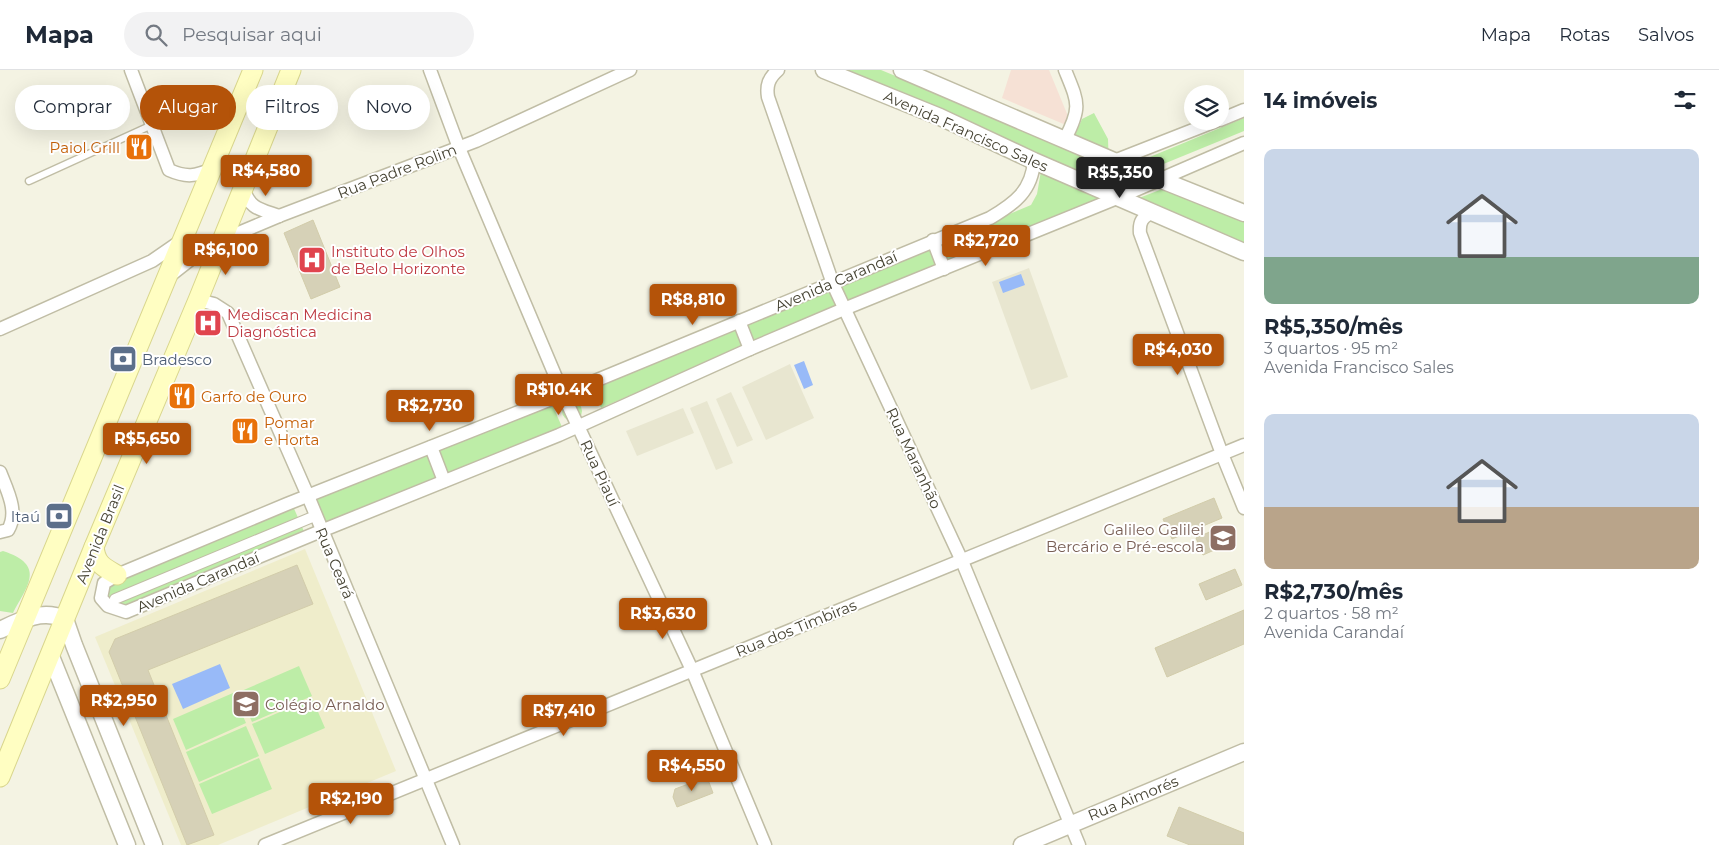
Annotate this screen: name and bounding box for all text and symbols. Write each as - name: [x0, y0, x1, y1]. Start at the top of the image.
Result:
- search box: [124, 12, 474, 57]
- text: Mapa: [25, 20, 94, 49]
- icon: search: [142, 21, 170, 49]
- text: Pesquisar aqui: [182, 23, 322, 46]
- text: Mapa: [1481, 24, 1531, 46]
- text: Rotas: [1559, 24, 1610, 46]
- text: Salvos: [1638, 24, 1694, 46]
- chip: Comprar: [15, 85, 130, 130]
- chip: Alugar: [140, 85, 236, 130]
- chip: Filtros: [246, 85, 338, 130]
- chip: Novo: [348, 85, 430, 130]
- map controls: [1184, 85, 1229, 130]
- button: layers: [1184, 85, 1229, 130]
- street label: Avenida Francisco Sales: [881, 86, 1051, 176]
- icon: filters: [1671, 86, 1699, 114]
- text: 14 imóveis: [1264, 88, 1377, 113]
- restaurant icon: Paiol Grill: [124, 132, 154, 162]
- place label: Paiol Grill: [50, 138, 120, 157]
- street label: Rua Padre Rolim: [335, 139, 459, 203]
- pin: R$4,580: [220, 154, 312, 197]
- pin: R$5,350: [1074, 156, 1166, 199]
- text: R$4,580: [232, 161, 300, 180]
- text: R$5,350: [1087, 163, 1153, 182]
- icon: home: [1437, 181, 1527, 271]
- pin: R$2,720: [940, 224, 1032, 267]
- text: R$2,720: [953, 231, 1019, 250]
- pin: R$6,100: [180, 234, 272, 276]
- text: R$6,100: [194, 240, 258, 259]
- place label: Instituto de Olhos de Belo Horizonte: [331, 242, 465, 278]
- hospital icon: Instituto de Olhos de Belo Horizonte: [297, 245, 327, 275]
- street label: Avenida Carandaí: [772, 246, 901, 315]
- pin: R$8,810: [647, 284, 739, 326]
- text: R$8,810: [661, 290, 725, 309]
- place label: Mediscan Medicina Diagnóstica: [227, 305, 372, 341]
- hospital icon: Mediscan Medicina Diagnóstica: [193, 308, 223, 338]
- text: R$5,350/mês: [1264, 314, 1403, 339]
- pin: R$4,030: [1132, 334, 1224, 376]
- text: 3 quartos · 95 m²: [1264, 339, 1398, 358]
- text: R$4,030: [1144, 340, 1212, 359]
- bank icon: Bradesco: [108, 344, 138, 374]
- place label: Bradesco: [142, 350, 212, 369]
- text: Avenida Francisco Sales: [1264, 358, 1454, 377]
- pin: R$10.4K: [513, 374, 605, 416]
- text: R$10.4K: [526, 380, 592, 399]
- restaurant icon: Garfo de Ouro: [167, 381, 197, 411]
- place label: Garfo de Ouro: [201, 387, 307, 406]
- pin: R$2,730: [384, 390, 476, 432]
- text: R$2,730: [397, 396, 463, 415]
- street label: Rua Maranhão: [882, 404, 946, 512]
- place label: Pomar e Horta: [264, 413, 319, 449]
- restaurant icon: Pomar e Horta: [230, 416, 260, 446]
- pin: R$5,650: [101, 422, 193, 465]
- text: R$5,650: [114, 429, 180, 448]
- street label: Rua Piauí: [576, 437, 624, 510]
- icon: home: [1437, 446, 1527, 536]
- street label: Avenida Brasil: [71, 482, 129, 586]
- bank icon: Itaú: [44, 501, 74, 531]
- place label: Itaú: [11, 507, 40, 526]
- place label: Galileo Galilei Bercário e Pré-escola: [1046, 520, 1204, 556]
- school or university icon: Galileo Galilei Bercário e Pré-escola: [1208, 523, 1238, 553]
- street label: Rua Ceará: [311, 524, 359, 602]
- street label: Avenida Carandaí: [134, 547, 263, 616]
- text: R$2,730/mês: [1264, 579, 1403, 604]
- street label: Rua dos Timbiras: [733, 595, 859, 661]
- pin: R$3,630: [617, 598, 709, 640]
- text: R$3,630: [630, 604, 696, 623]
- text: 2 quartos · 58 m²: [1264, 604, 1399, 623]
- text: Avenida Carandaí: [1264, 623, 1404, 642]
- pin: R$2,950: [78, 684, 170, 727]
- school or university icon: Colégio Arnaldo: [231, 689, 261, 719]
- text: R$2,950: [91, 691, 157, 710]
- pin: R$7,410: [518, 694, 610, 737]
- place label: Colégio Arnaldo: [265, 695, 385, 714]
- text: R$7,410: [533, 701, 595, 720]
- pin: R$4,550: [646, 750, 738, 792]
- text: R$4,550: [658, 756, 726, 775]
- street label: Rua Aimorés: [1085, 771, 1181, 825]
- pin: R$2,190: [305, 782, 397, 825]
- text: R$2,190: [320, 789, 382, 808]

